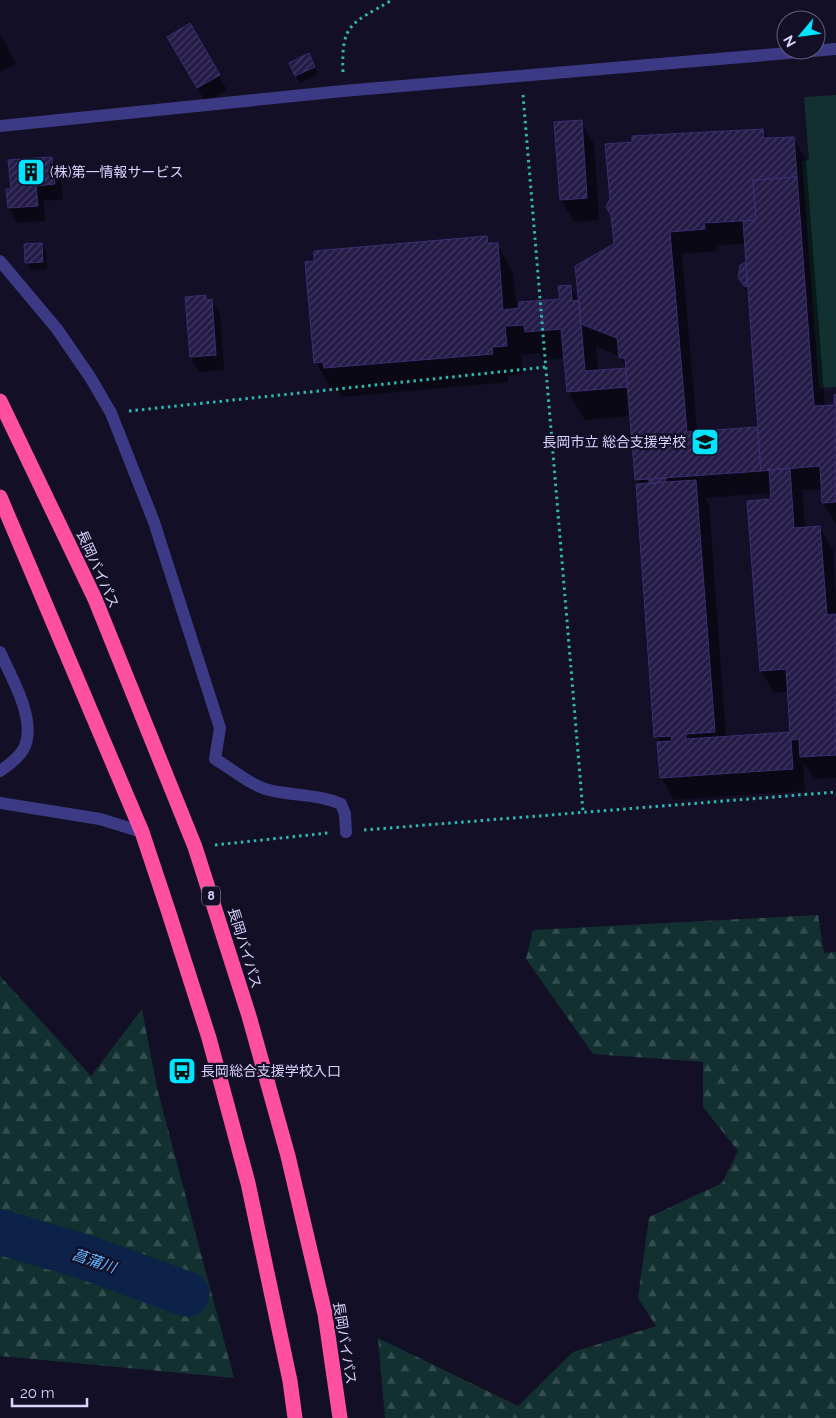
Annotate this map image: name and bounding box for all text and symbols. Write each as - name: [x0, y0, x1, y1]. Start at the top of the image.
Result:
- north arrow: [776, 10, 826, 60]
- text: N: [780, 33, 799, 50]
- building icon: (株)第一情報サービス: [16, 157, 46, 187]
- place label: (株)第一情報サービス: [50, 164, 184, 180]
- school or university icon: 長岡市立 総合支援学校: [690, 427, 720, 457]
- place label: 長岡市立 総合支援学校: [542, 434, 686, 450]
- street label: 長岡バイパス: [74, 527, 122, 611]
- road number: 8: [202, 886, 220, 906]
- street label: 長岡バイパス: [225, 906, 265, 990]
- bus stop icon: 長岡総合支援学校入口: [167, 1056, 197, 1086]
- place label: 長岡総合支援学校入口: [201, 1063, 341, 1079]
- water label: 菖蒲川: [70, 1245, 120, 1277]
- street label: 長岡バイパス: [331, 1300, 359, 1386]
- scale bar: [12, 1376, 88, 1408]
- text: 20 m: [20, 1384, 55, 1402]

